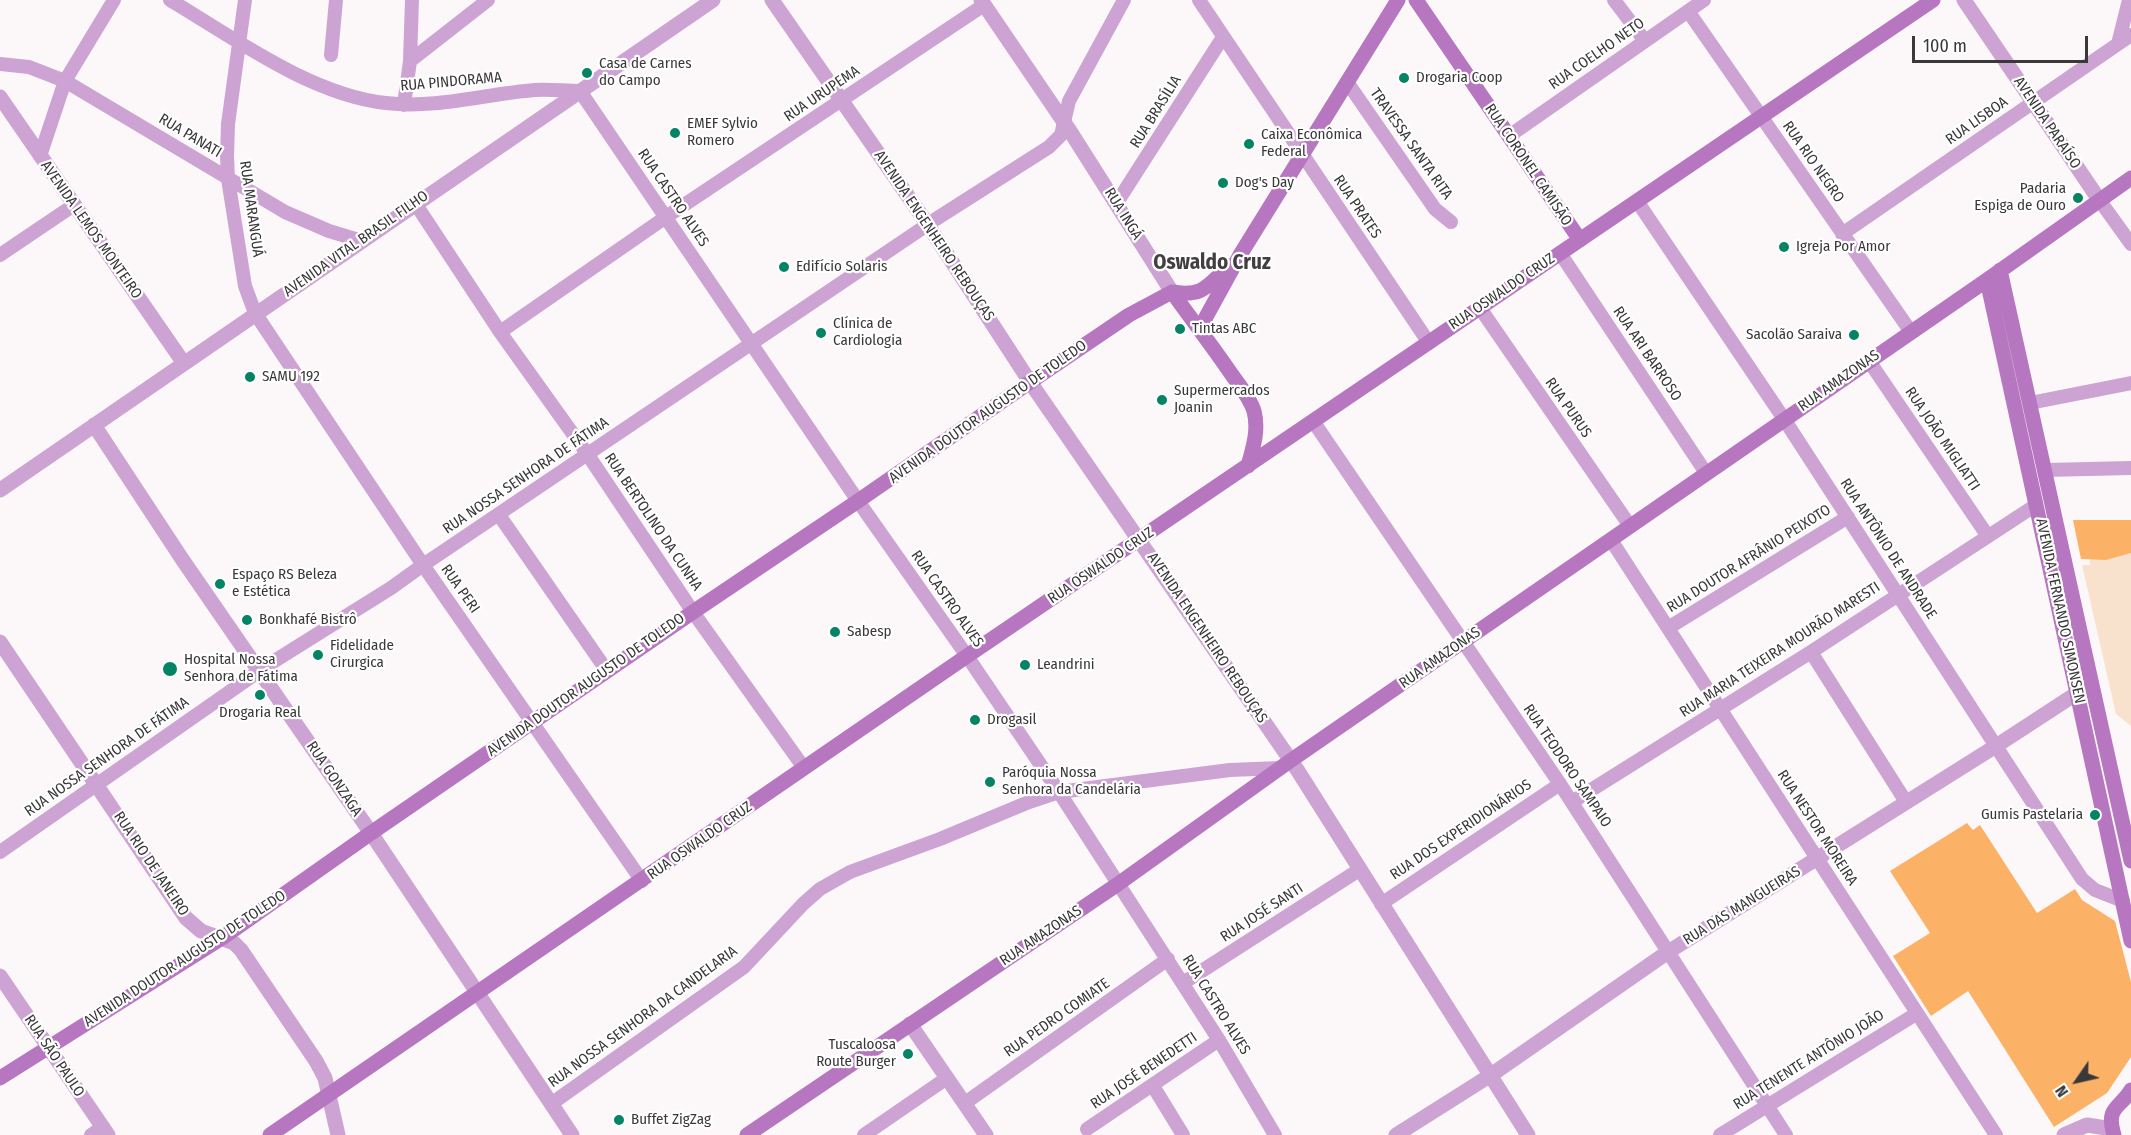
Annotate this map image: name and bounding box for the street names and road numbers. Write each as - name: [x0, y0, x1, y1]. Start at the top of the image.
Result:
- street label: RUA COELHO NETO: [1546, 14, 1648, 94]
- street label: RUA URUPEMA: [781, 62, 863, 126]
- street label: RUA PINDORAMA: [400, 69, 502, 95]
- street label: RUA BRASÍLIA: [1127, 72, 1185, 152]
- street label: AVENIDA PARAÍSO: [2010, 74, 2084, 172]
- street label: TRAVESSA SANTA RITA: [1366, 85, 1456, 203]
- street label: RUA LISBOA: [1943, 93, 2011, 149]
- street label: RUA CORONEL CAMISÃO: [1480, 101, 1576, 229]
- street label: RUA PANATI: [155, 110, 225, 162]
- street label: RUA RIO NEGRO: [1778, 118, 1848, 206]
- street label: RUA CASTRO ALVES: [634, 146, 712, 250]
- street label: AVENIDA ENGENHEIRO REBOUÇAS: [870, 147, 998, 325]
- street label: AVENIDA LEMOS MONTEIRO: [36, 158, 146, 302]
- street label: RUA MARANGUÁ: [235, 160, 267, 258]
- street label: RUA PRATES: [1329, 172, 1385, 242]
- street label: RUA INGÁ: [1100, 185, 1146, 243]
- street label: AVENIDA VITAL BRASIL FILHO: [280, 187, 432, 301]
- street label: RUA OSWALDO CRUZ: [1446, 250, 1558, 334]
- street label: RUA ARI BARROSO: [1609, 303, 1685, 405]
- street label: AVENIDA DOUTOR AUGUSTO DE TOLEDO: [886, 337, 1090, 487]
- street label: RUA AMAZONAS: [1795, 346, 1883, 416]
- street label: RUA PURUS: [1541, 375, 1595, 441]
- street label: RUA JOÃO MIGLIATTI: [1901, 384, 1983, 494]
- street label: RUA NOSSA SENHORA DE FÁTIMA: [440, 414, 612, 538]
- street label: RUA BERTOLINO DA CUNHA: [600, 450, 706, 594]
- street label: RUA ANTÔNIO DE ANDRADE: [1836, 475, 1940, 623]
- street label: RUA DOUTOR AFRÂNIO PEIXOTO: [1664, 501, 1834, 617]
- street label: AVENIDA FERNANDO SIMONSEN: [2032, 517, 2088, 705]
- street label: RUA OSWALDO CRUZ: [1045, 524, 1157, 608]
- street label: RUA CASTRO ALVES: [907, 547, 987, 651]
- street label: AVENIDA ENGENHEIRO REBOUÇAS: [1143, 549, 1271, 727]
- street label: RUA PERI: [437, 561, 483, 617]
- street label: RUA MARIA TEIXEIRA MOURÃO MARESTI: [1676, 578, 1884, 722]
- street label: AVENIDA DOUTOR AUGUSTO DE TOLEDO: [484, 610, 688, 760]
- street label: RUA AMAZONAS: [1396, 623, 1484, 693]
- street label: RUA NOSSA SENHORA DE FÁTIMA: [22, 693, 192, 821]
- street label: RUA TEODORO SAMPAIO: [1519, 701, 1615, 831]
- street label: RUA GONZAGA: [302, 738, 366, 820]
- street label: RUA NESTOR MOREIRA: [1773, 767, 1861, 889]
- street label: RUA DOS EXPERIDIONÁRIOS: [1387, 776, 1535, 884]
- street label: RUA OSWALDO CRUZ: [644, 798, 756, 884]
- street label: RUA RIO DE JANEIRO: [109, 808, 193, 920]
- street label: RUA DAS MANGUEIRAS: [1680, 863, 1804, 949]
- street label: RUA JOSÉ SANTI: [1217, 880, 1307, 946]
- street label: AVENIDA DOUTOR AUGUSTO DE TOLEDO: [81, 887, 289, 1031]
- street label: RUA AMAZONAS: [997, 902, 1085, 970]
- street label: RUA NOSSA SENHORA DA CANDELARIA: [545, 942, 741, 1092]
- street label: RUA CASTRO ALVES: [1178, 952, 1254, 1058]
- street label: RUA PEDRO COMIATE: [1001, 975, 1113, 1061]
- street label: RUA TENENTE ANTÔNIO JOÃO: [1730, 1006, 1888, 1114]
- street label: RUA SÃO PAULO: [20, 1012, 88, 1100]
- street label: RUA JOSÉ BENEDETTI: [1087, 1029, 1201, 1113]

